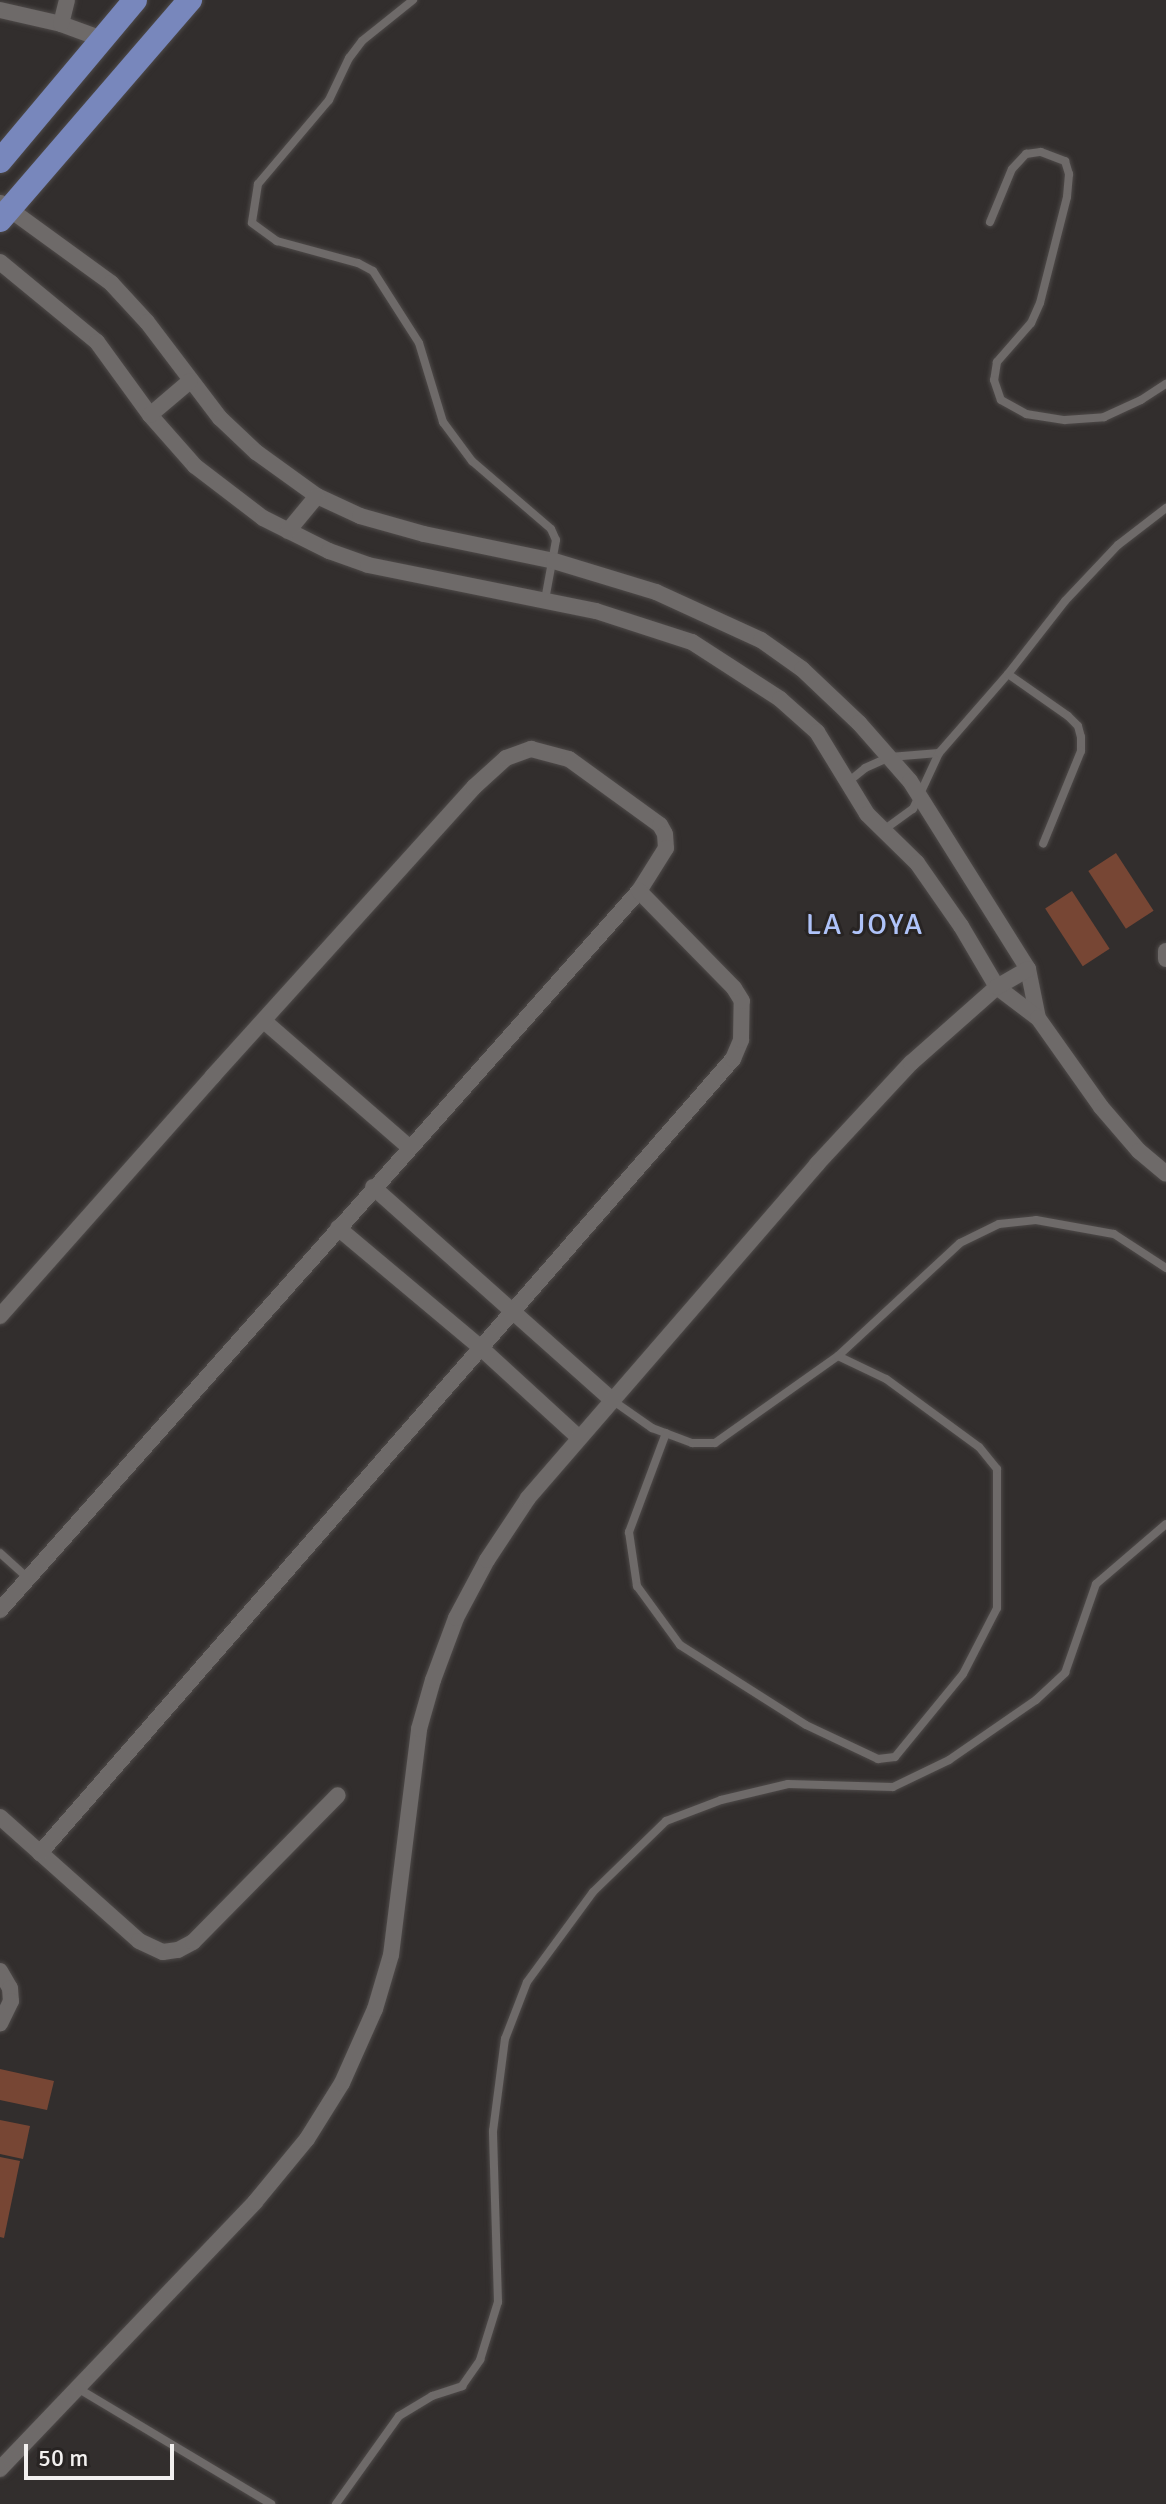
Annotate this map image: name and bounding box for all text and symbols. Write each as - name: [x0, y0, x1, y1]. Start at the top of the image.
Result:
- district label: LA JOYA: [806, 907, 924, 943]
- scale bar: [28, 2428, 178, 2478]
- text: 50 m: [38, 2443, 88, 2473]

